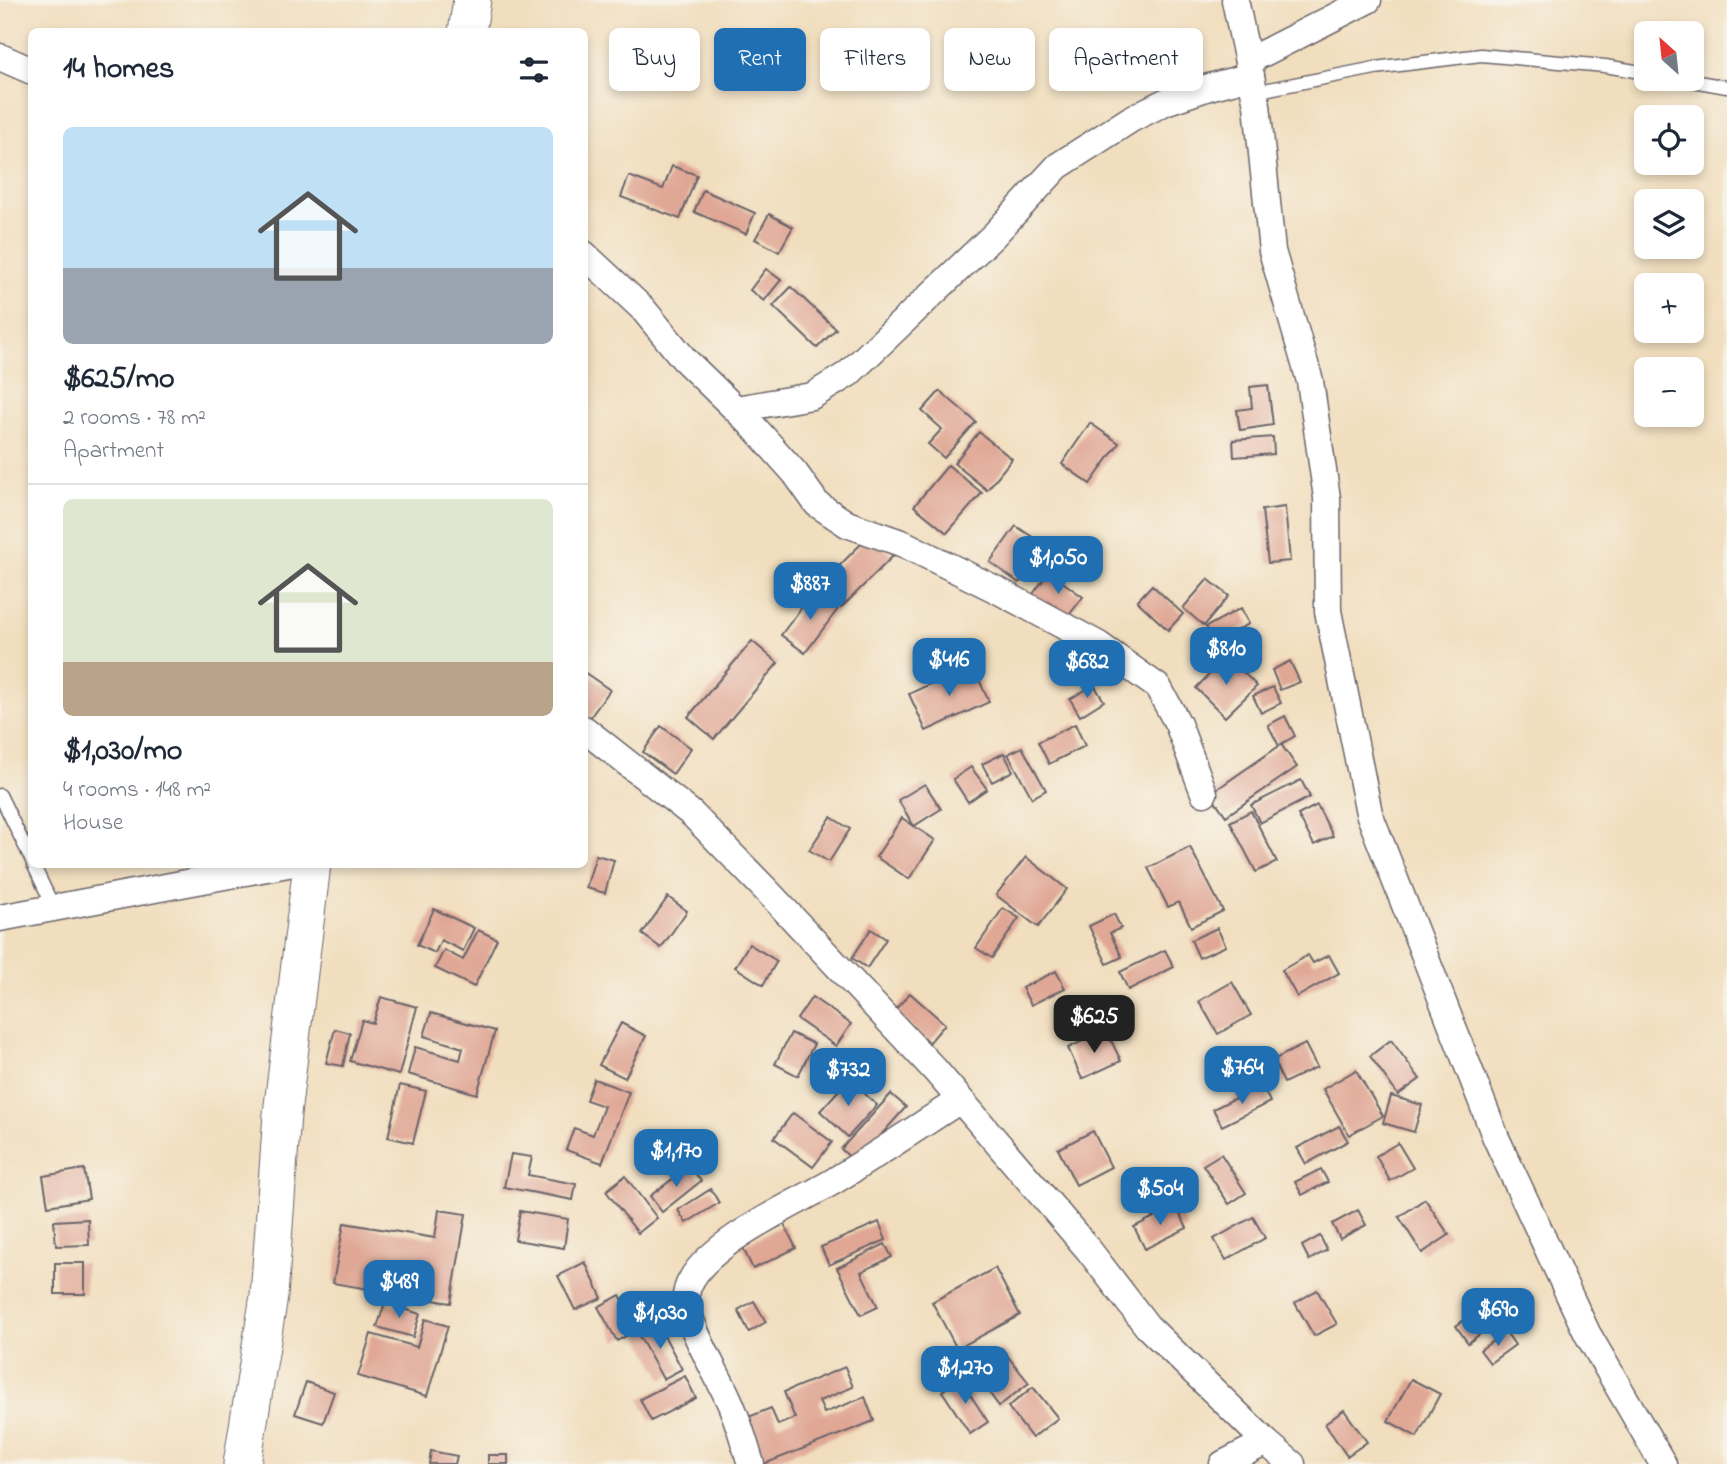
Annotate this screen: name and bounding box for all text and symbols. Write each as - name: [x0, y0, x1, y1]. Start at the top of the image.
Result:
- north arrow: [1634, 21, 1704, 91]
- map controls: [1634, 21, 1704, 427]
- chip: Buy: [609, 28, 700, 91]
- chip: Rent: [714, 28, 806, 91]
- chip: Filters: [820, 28, 930, 91]
- chip: New: [944, 28, 1035, 91]
- chip: Apartment: [1049, 28, 1203, 91]
- text: 14 homes: [63, 48, 174, 92]
- icon: filters: [515, 51, 553, 89]
- button: locate: [1634, 105, 1704, 175]
- icon: home: [245, 173, 371, 299]
- button: layers: [1634, 189, 1704, 259]
- button: +: [1634, 273, 1704, 343]
- button: −: [1634, 357, 1704, 427]
- text: $625/mo: [63, 358, 175, 402]
- text: 2 rooms · 78 m²: [63, 402, 206, 435]
- text: Apartment: [63, 435, 164, 468]
- pin: $1,050: [1001, 536, 1115, 596]
- text: $1,050: [1029, 542, 1087, 575]
- icon: home: [245, 545, 371, 671]
- pin: $887: [769, 562, 851, 622]
- text: $887: [790, 568, 830, 601]
- pin: $810: [1185, 628, 1267, 687]
- text: $810: [1206, 633, 1246, 666]
- pin: $416: [908, 638, 990, 698]
- pin: $682: [1046, 640, 1128, 700]
- text: $416: [929, 644, 969, 677]
- text: $682: [1065, 646, 1109, 679]
- text: $1,030/mo: [63, 730, 182, 774]
- text: 4 rooms · 148 m²: [63, 774, 211, 807]
- text: House: [63, 807, 123, 840]
- pin: $625: [1053, 996, 1135, 1055]
- text: $625: [1070, 1001, 1118, 1034]
- pin: $764: [1201, 1046, 1283, 1106]
- pin: $732: [807, 1048, 889, 1108]
- text: $764: [1221, 1052, 1264, 1085]
- text: $732: [826, 1054, 870, 1087]
- pin: $1,170: [619, 1130, 733, 1189]
- text: $1,170: [650, 1135, 702, 1168]
- pin: $504: [1119, 1168, 1201, 1227]
- text: $504: [1137, 1173, 1183, 1206]
- pin: $489: [358, 1260, 440, 1320]
- text: $489: [380, 1266, 418, 1299]
- pin: $690: [1457, 1288, 1539, 1348]
- pin: $1,030: [603, 1292, 717, 1351]
- text: $690: [1478, 1294, 1518, 1327]
- text: $1,030: [633, 1297, 687, 1330]
- pin: $1,270: [908, 1346, 1022, 1406]
- text: $1,270: [937, 1352, 993, 1385]

